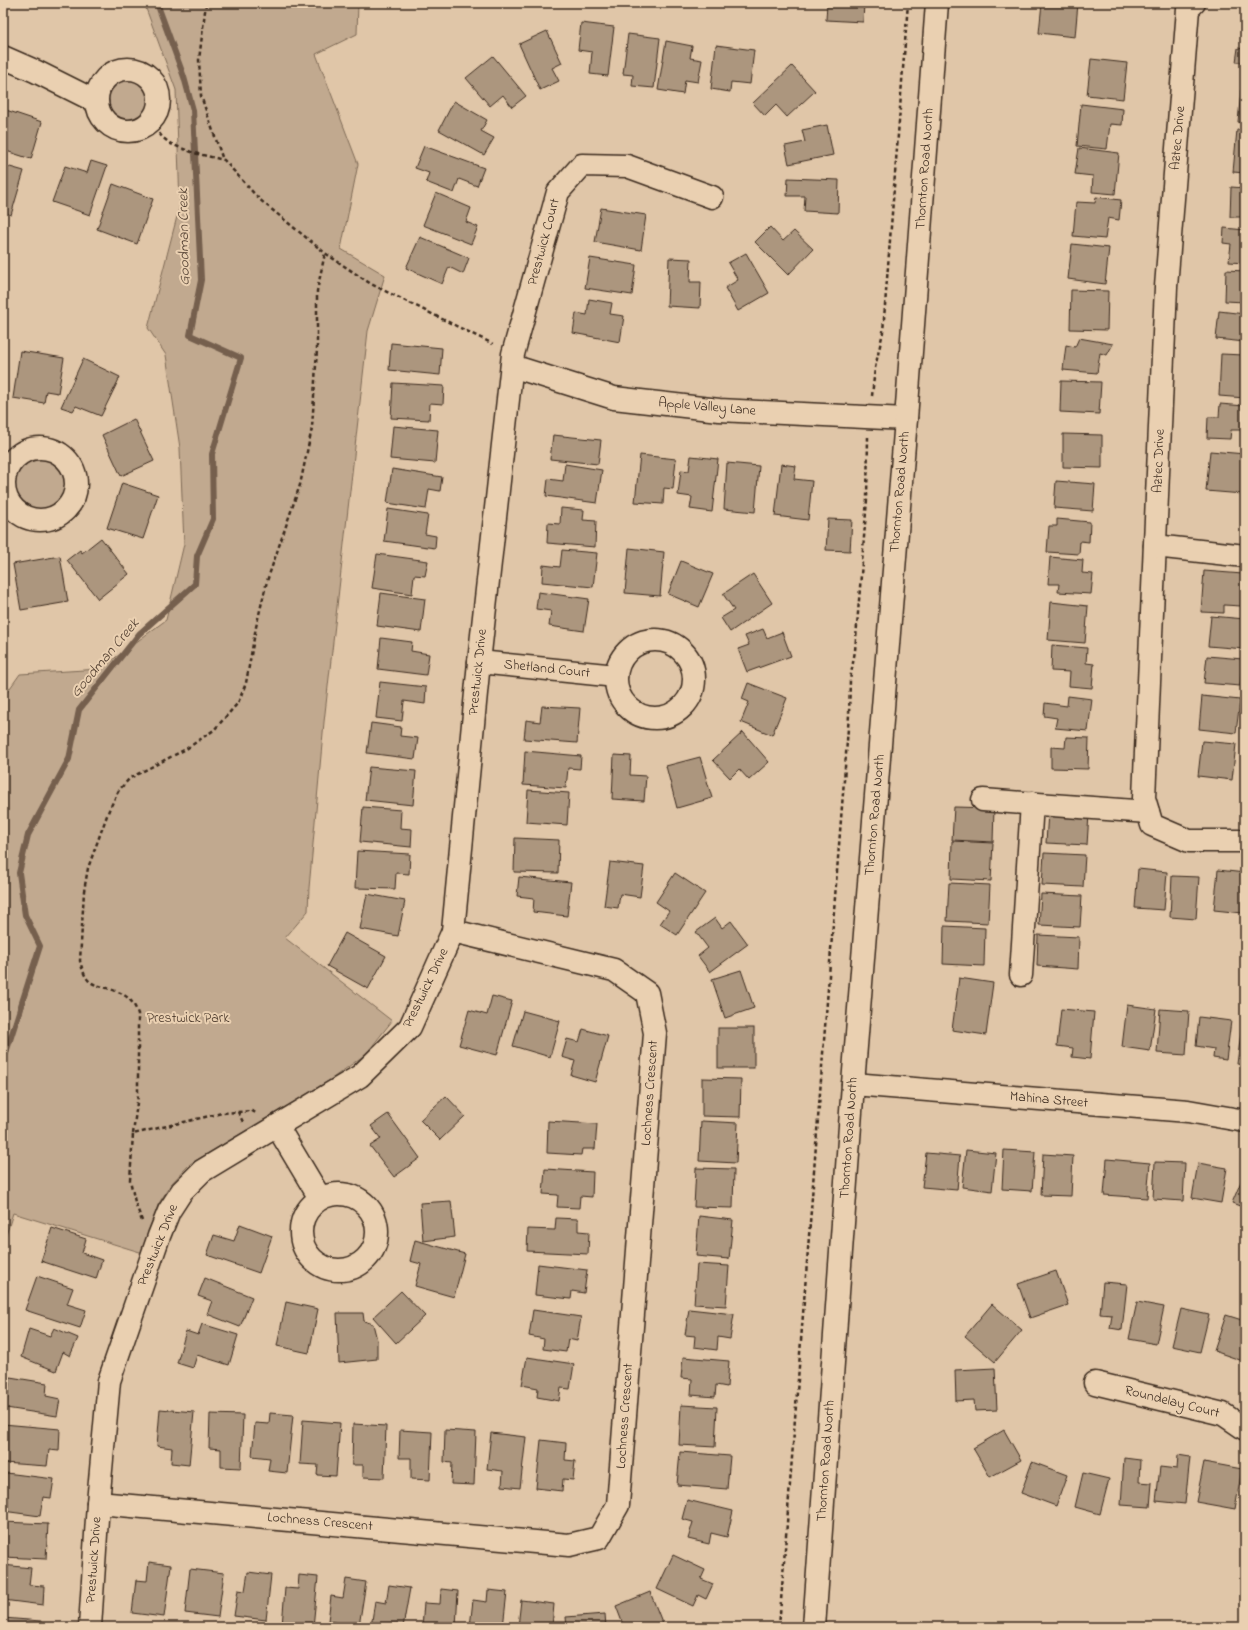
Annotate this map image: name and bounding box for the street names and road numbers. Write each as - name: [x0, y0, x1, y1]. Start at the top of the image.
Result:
- street label: Aztec Drive: [1165, 104, 1191, 171]
- street label: Thornton Road North: [910, 107, 940, 231]
- street label: Prestwick Court: [522, 196, 566, 288]
- street label: Apple Valley Lane: [657, 392, 757, 423]
- street label: Aztec Drive: [1147, 428, 1171, 494]
- street label: Thornton Road North: [884, 430, 916, 554]
- street label: Prestwick Drive: [463, 627, 493, 716]
- street label: Shetland Court: [503, 654, 592, 684]
- street label: Thornton Road North: [859, 753, 891, 877]
- street label: Prestwick Drive: [398, 944, 455, 1031]
- street label: Lochness Crescent: [636, 1039, 664, 1146]
- street label: Thornton Road North: [834, 1076, 864, 1200]
- street label: Mahina Street: [1009, 1086, 1089, 1114]
- street label: Prestwick Drive: [132, 1200, 184, 1289]
- street label: Lochness Crescent: [611, 1362, 639, 1469]
- street label: Roundelay Court: [1122, 1380, 1222, 1425]
- street label: Thornton Road North: [811, 1399, 841, 1523]
- street label: Lochness Crescent: [266, 1507, 374, 1537]
- street label: Prestwick Drive: [81, 1515, 108, 1604]

